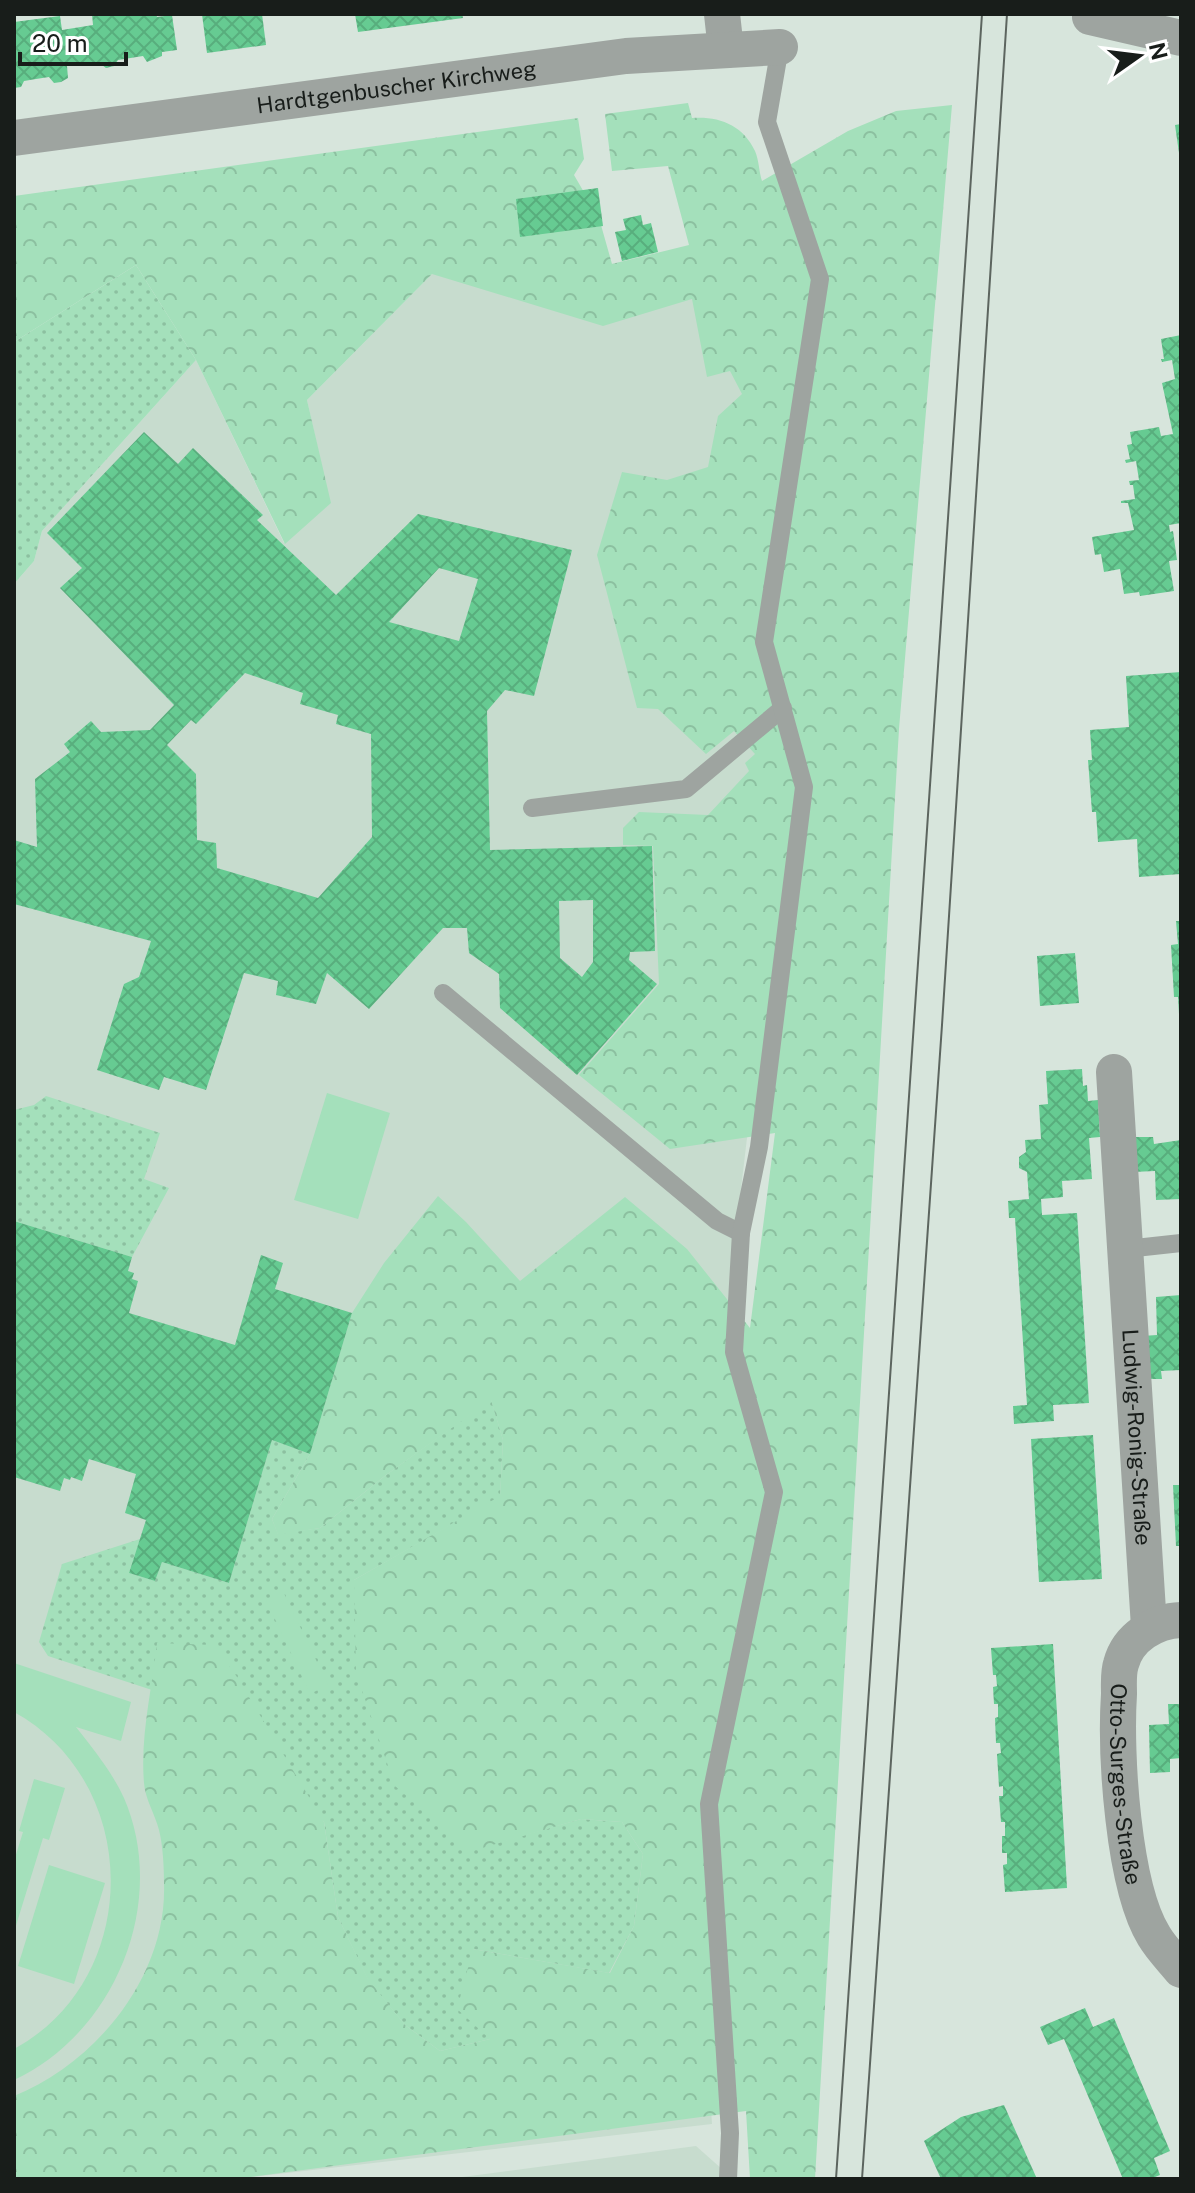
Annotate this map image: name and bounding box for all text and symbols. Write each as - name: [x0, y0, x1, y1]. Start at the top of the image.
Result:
- scale bar: [20, 16, 126, 66]
- north arrow: [1099, 16, 1179, 96]
- text: 20 m: [32, 29, 88, 57]
- text: N: [1144, 40, 1173, 63]
- street label: Hardtgenbuscher Kirchweg: [255, 55, 538, 118]
- street label: Ludwig-Ronig-Straße: [1117, 1328, 1157, 1546]
- street label: Otto-Surges-Straße: [1105, 1683, 1147, 1887]

